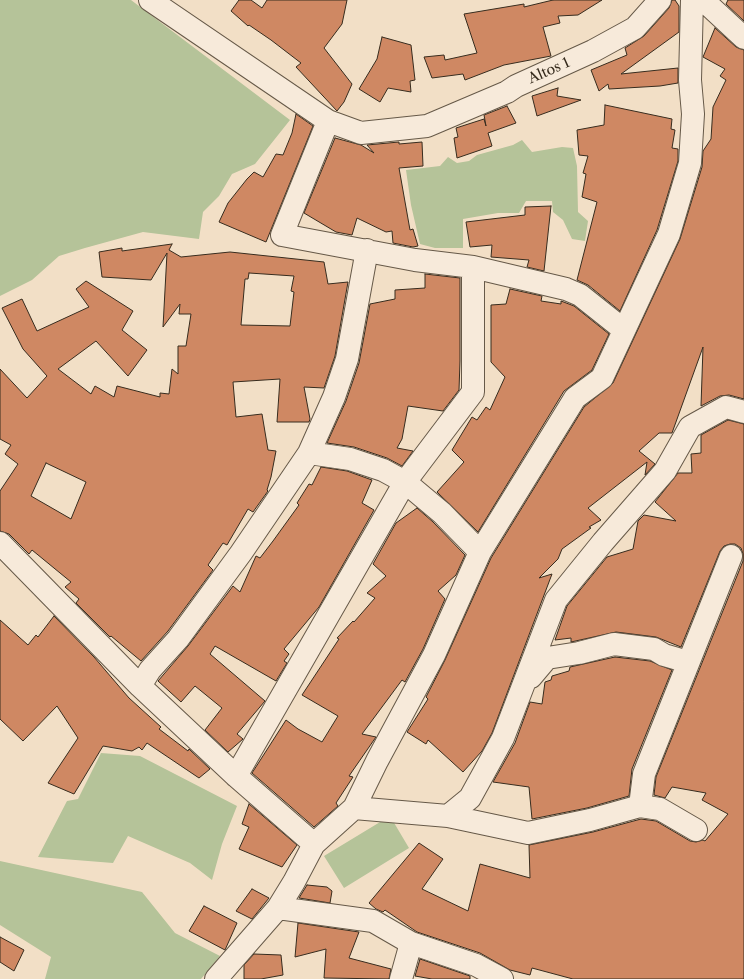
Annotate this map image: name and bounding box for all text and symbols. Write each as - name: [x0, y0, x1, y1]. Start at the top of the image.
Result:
- street label: Altos 1: [526, 54, 572, 88]

